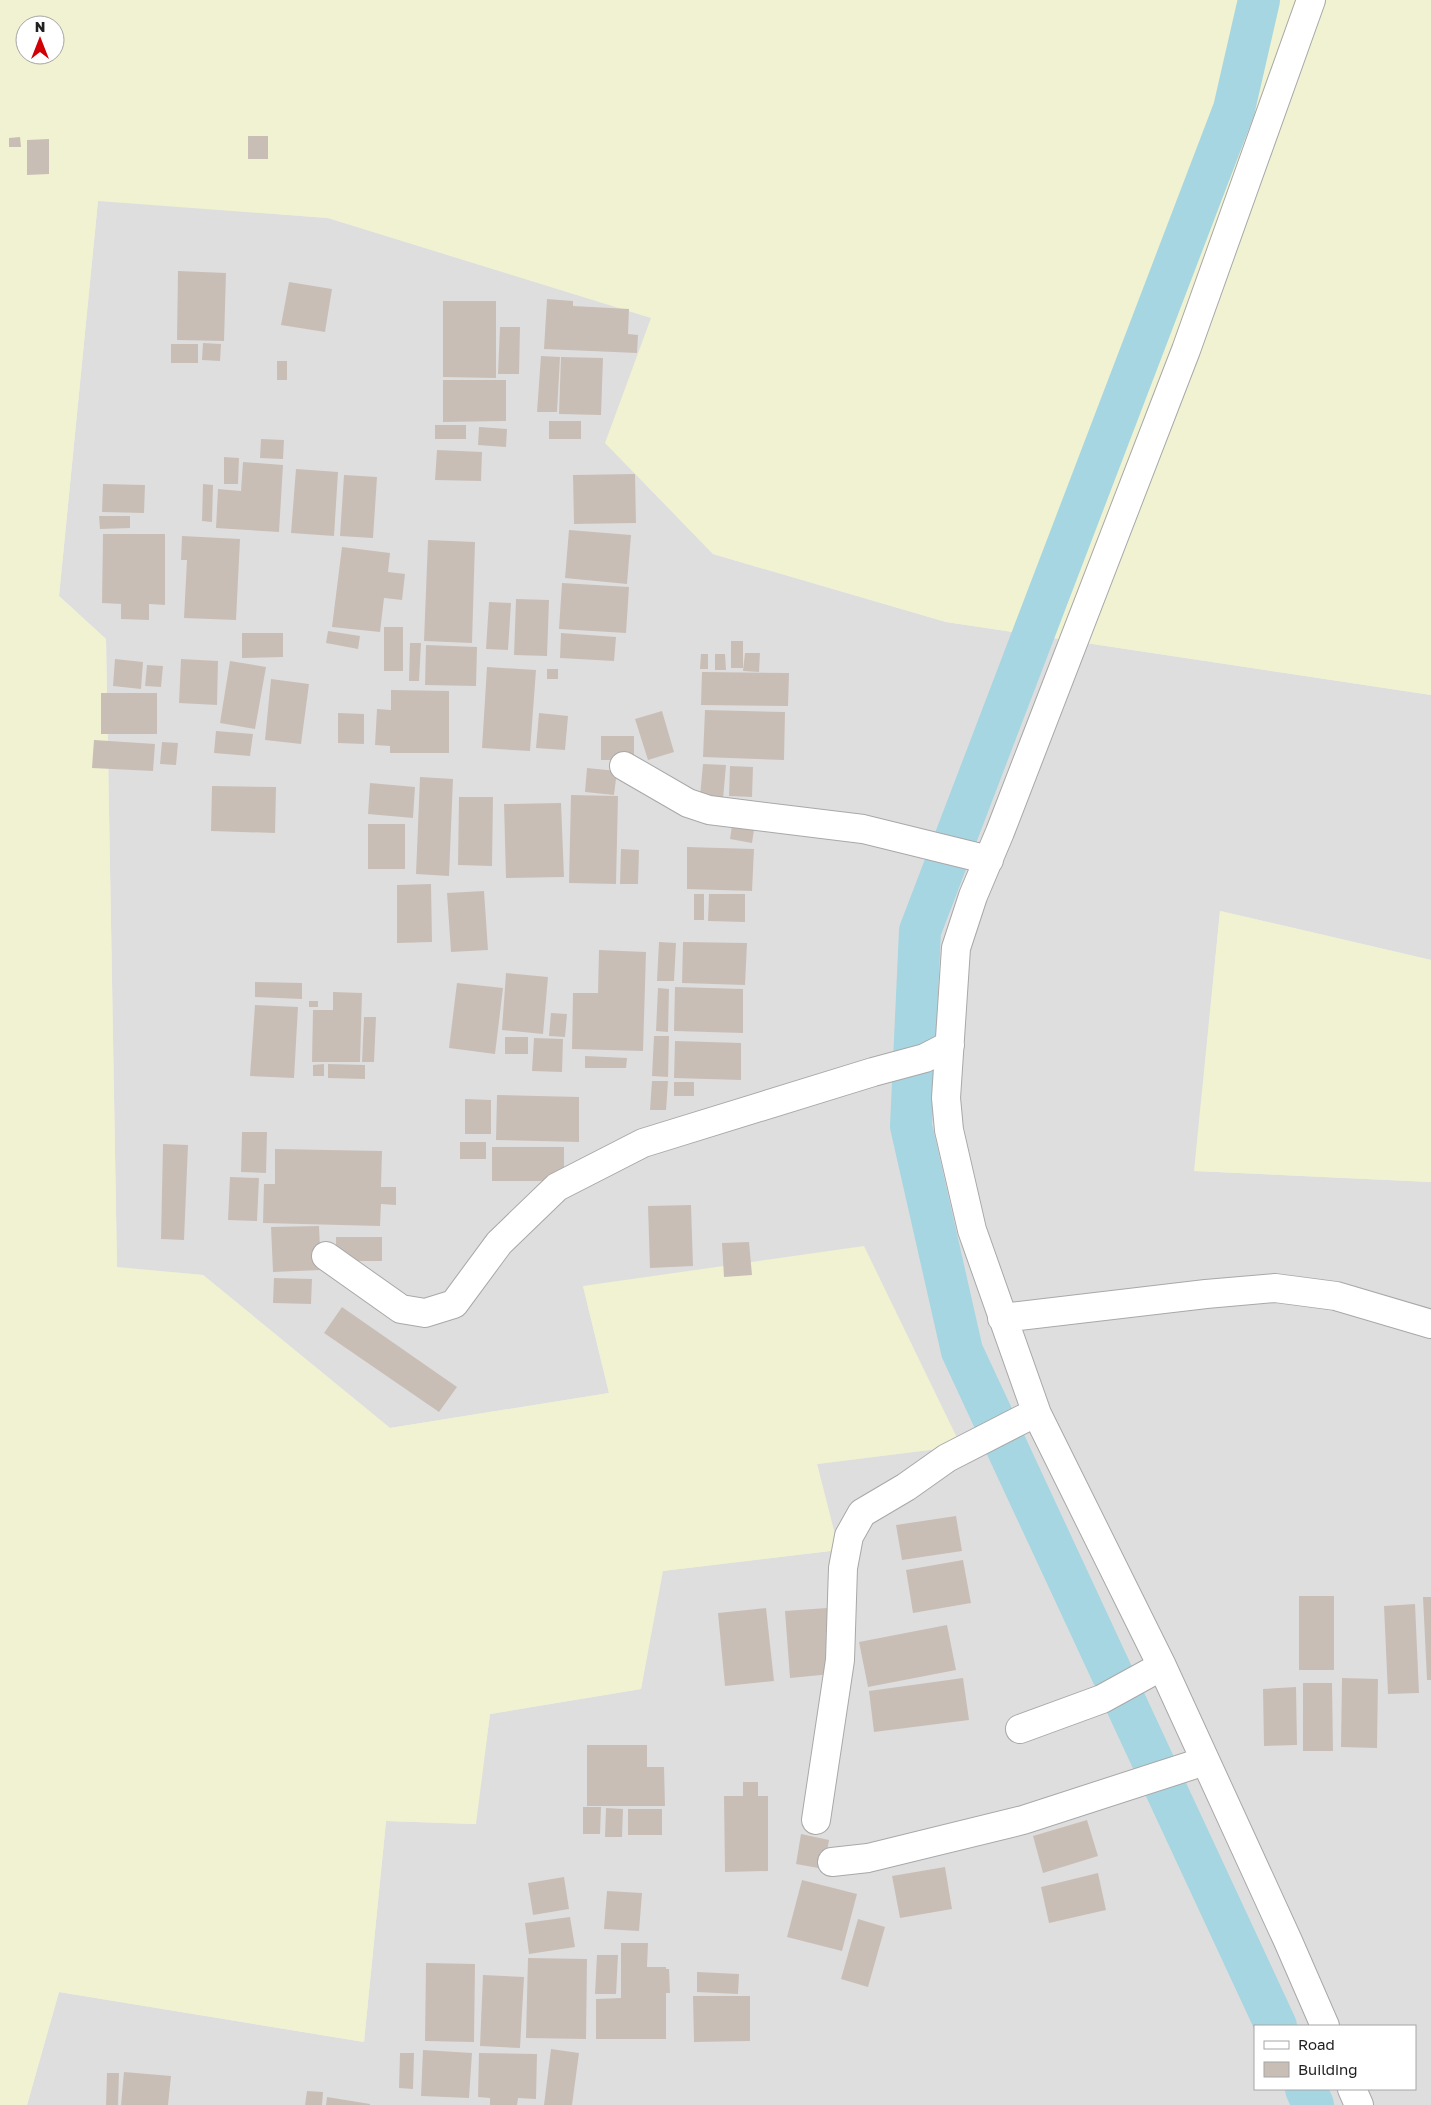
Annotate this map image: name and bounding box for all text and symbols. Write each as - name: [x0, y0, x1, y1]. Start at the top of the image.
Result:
- north arrow: [15, 15, 65, 65]
- text: N: [35, 18, 45, 35]
- legend: [1254, 2025, 1416, 2090]
- text: Road: [1298, 2035, 1335, 2053]
- text: Building: [1298, 2060, 1358, 2078]

